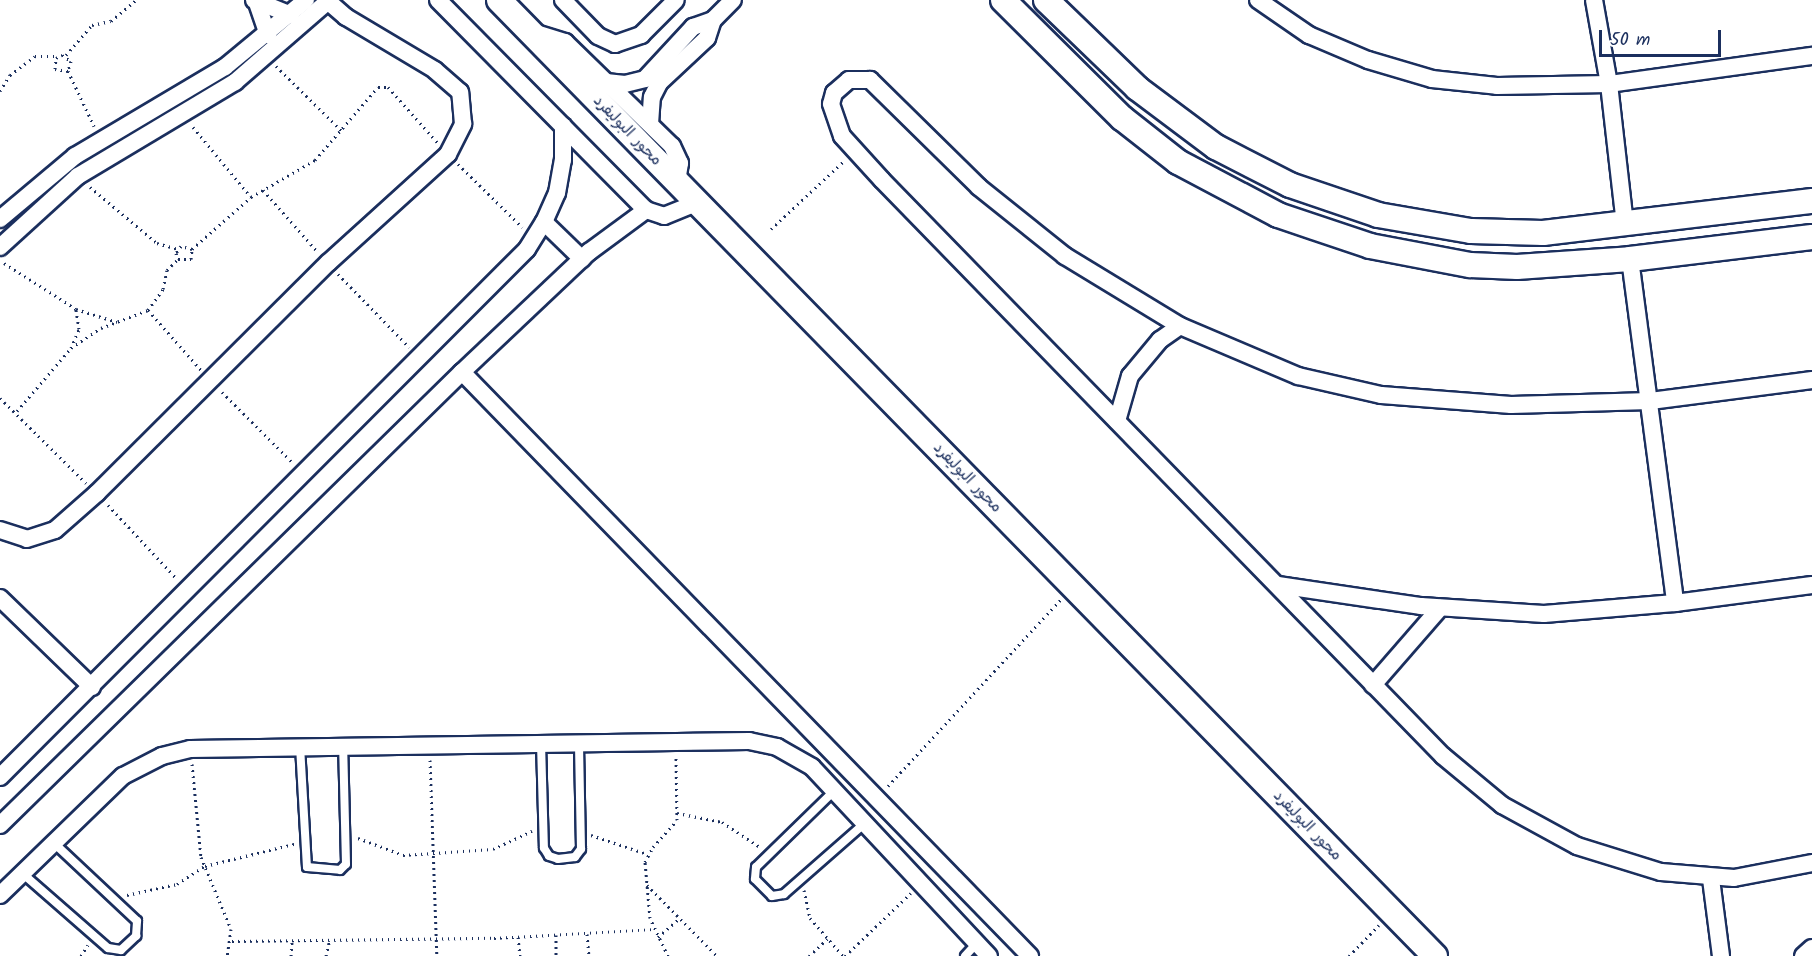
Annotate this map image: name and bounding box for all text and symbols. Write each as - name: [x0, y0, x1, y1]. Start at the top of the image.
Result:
- scale bar: [1602, 18, 1724, 56]
- text: 50 m: [1610, 26, 1650, 55]
- street label: محور البوليفرد: [589, 92, 665, 170]
- street label: محور البوليفرد: [929, 439, 1005, 517]
- street label: محور البوليفرد: [1269, 787, 1345, 865]

